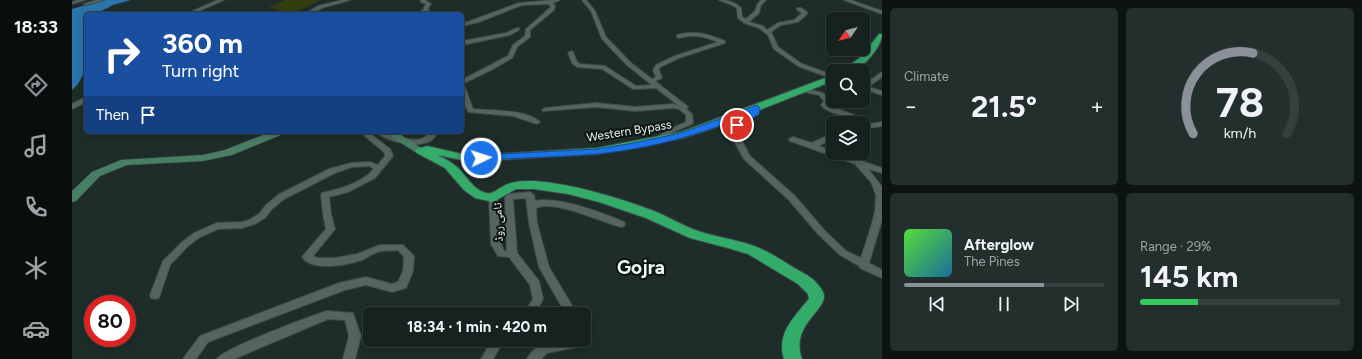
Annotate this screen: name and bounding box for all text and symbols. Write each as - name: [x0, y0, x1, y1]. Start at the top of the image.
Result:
- north arrow: [826, 12, 870, 56]
- map controls: [826, 12, 870, 160]
- text: 18:33: [14, 16, 58, 38]
- text: 360 m: [162, 26, 243, 60]
- icon: right: [96, 28, 148, 80]
- text: Turn right: [162, 60, 239, 82]
- button: search: [826, 64, 870, 108]
- text: Climate: [904, 69, 949, 84]
- icon: directions: [22, 71, 50, 99]
- text: 78: [1216, 77, 1264, 127]
- text: 21.5°: [971, 88, 1037, 125]
- text: −: [904, 93, 918, 120]
- text: +: [1090, 93, 1104, 120]
- icon: arrive: [137, 104, 159, 126]
- text: Then: [96, 106, 129, 124]
- pin: [720, 108, 754, 142]
- icon: arrive: [726, 114, 748, 136]
- button: layers: [826, 116, 870, 160]
- street label: Western Bypass: [585, 117, 673, 145]
- text: km/h: [1224, 124, 1256, 142]
- icon: music: [22, 132, 50, 160]
- position arrow: [460, 137, 502, 179]
- icon: phone: [22, 193, 50, 221]
- street label: ٹامی روڈ: [490, 202, 506, 242]
- text: Afterglow: [964, 236, 1034, 254]
- text: Range · 29%: [1140, 239, 1211, 254]
- icon: climate: [22, 254, 50, 282]
- text: The Pines: [964, 254, 1020, 269]
- district label: Gojra: [617, 256, 665, 279]
- text: 145 km: [1140, 258, 1239, 295]
- icon: previous: [926, 293, 948, 315]
- icon: pause: [993, 293, 1015, 315]
- icon: next: [1060, 293, 1082, 315]
- speed limit sign: 80: [84, 295, 136, 347]
- icon: car: [22, 315, 50, 343]
- text: 18:34 · 1 min · 420 m: [407, 318, 547, 336]

